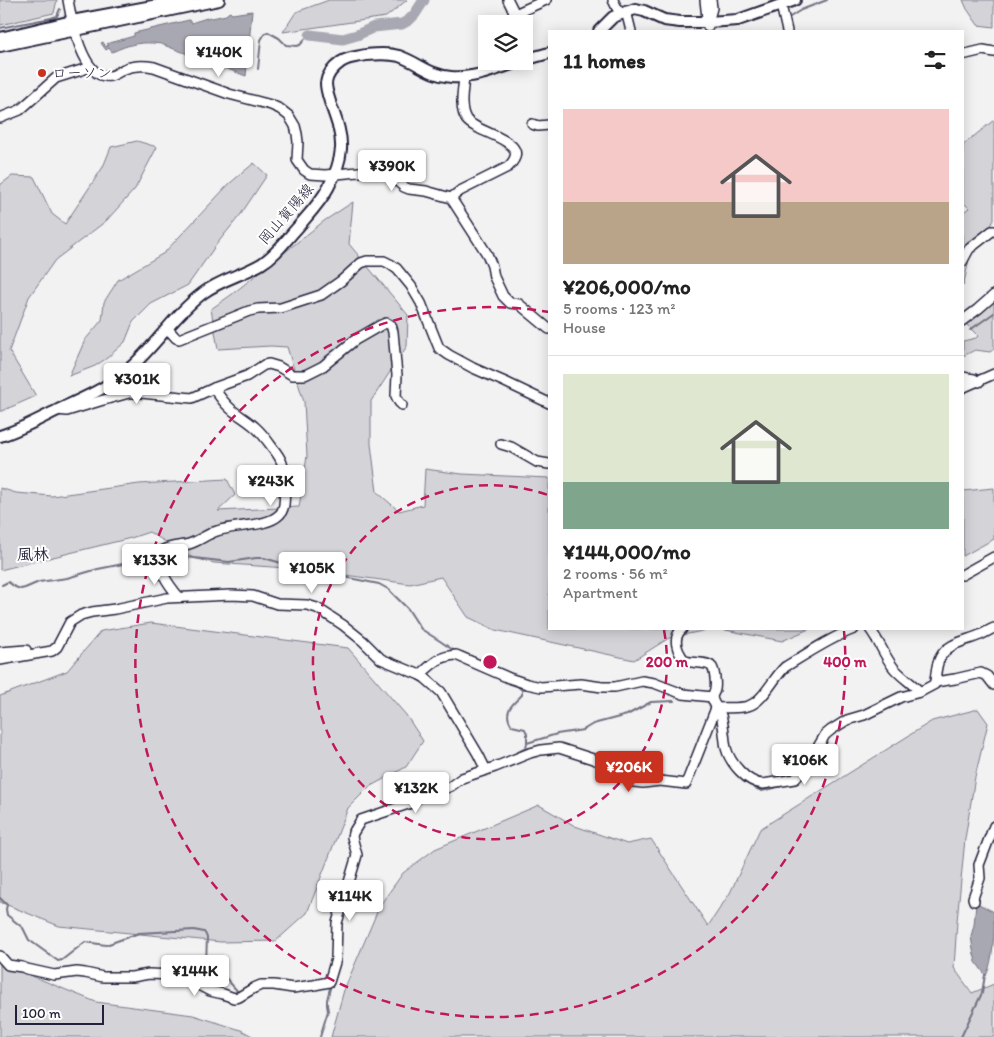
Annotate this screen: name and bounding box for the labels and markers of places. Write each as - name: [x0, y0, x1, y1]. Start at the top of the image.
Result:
- pin: ¥140K: [184, 36, 254, 78]
- place label: ローソン: [52, 64, 112, 82]
- marker: ローソン: [36, 67, 48, 79]
- pin: ¥390K: [357, 150, 427, 192]
- pin: ¥301K: [102, 362, 172, 405]
- pin: ¥243K: [236, 464, 306, 507]
- pin: ¥133K: [120, 544, 190, 586]
- pin: ¥105K: [277, 552, 347, 594]
- centre of rings: [481, 653, 499, 671]
- pin: ¥106K: [770, 744, 840, 786]
- pin: ¥206K: [594, 750, 664, 793]
- pin: ¥132K: [381, 772, 451, 814]
- pin: ¥114K: [315, 880, 385, 922]
- pin: ¥144K: [160, 954, 230, 997]

